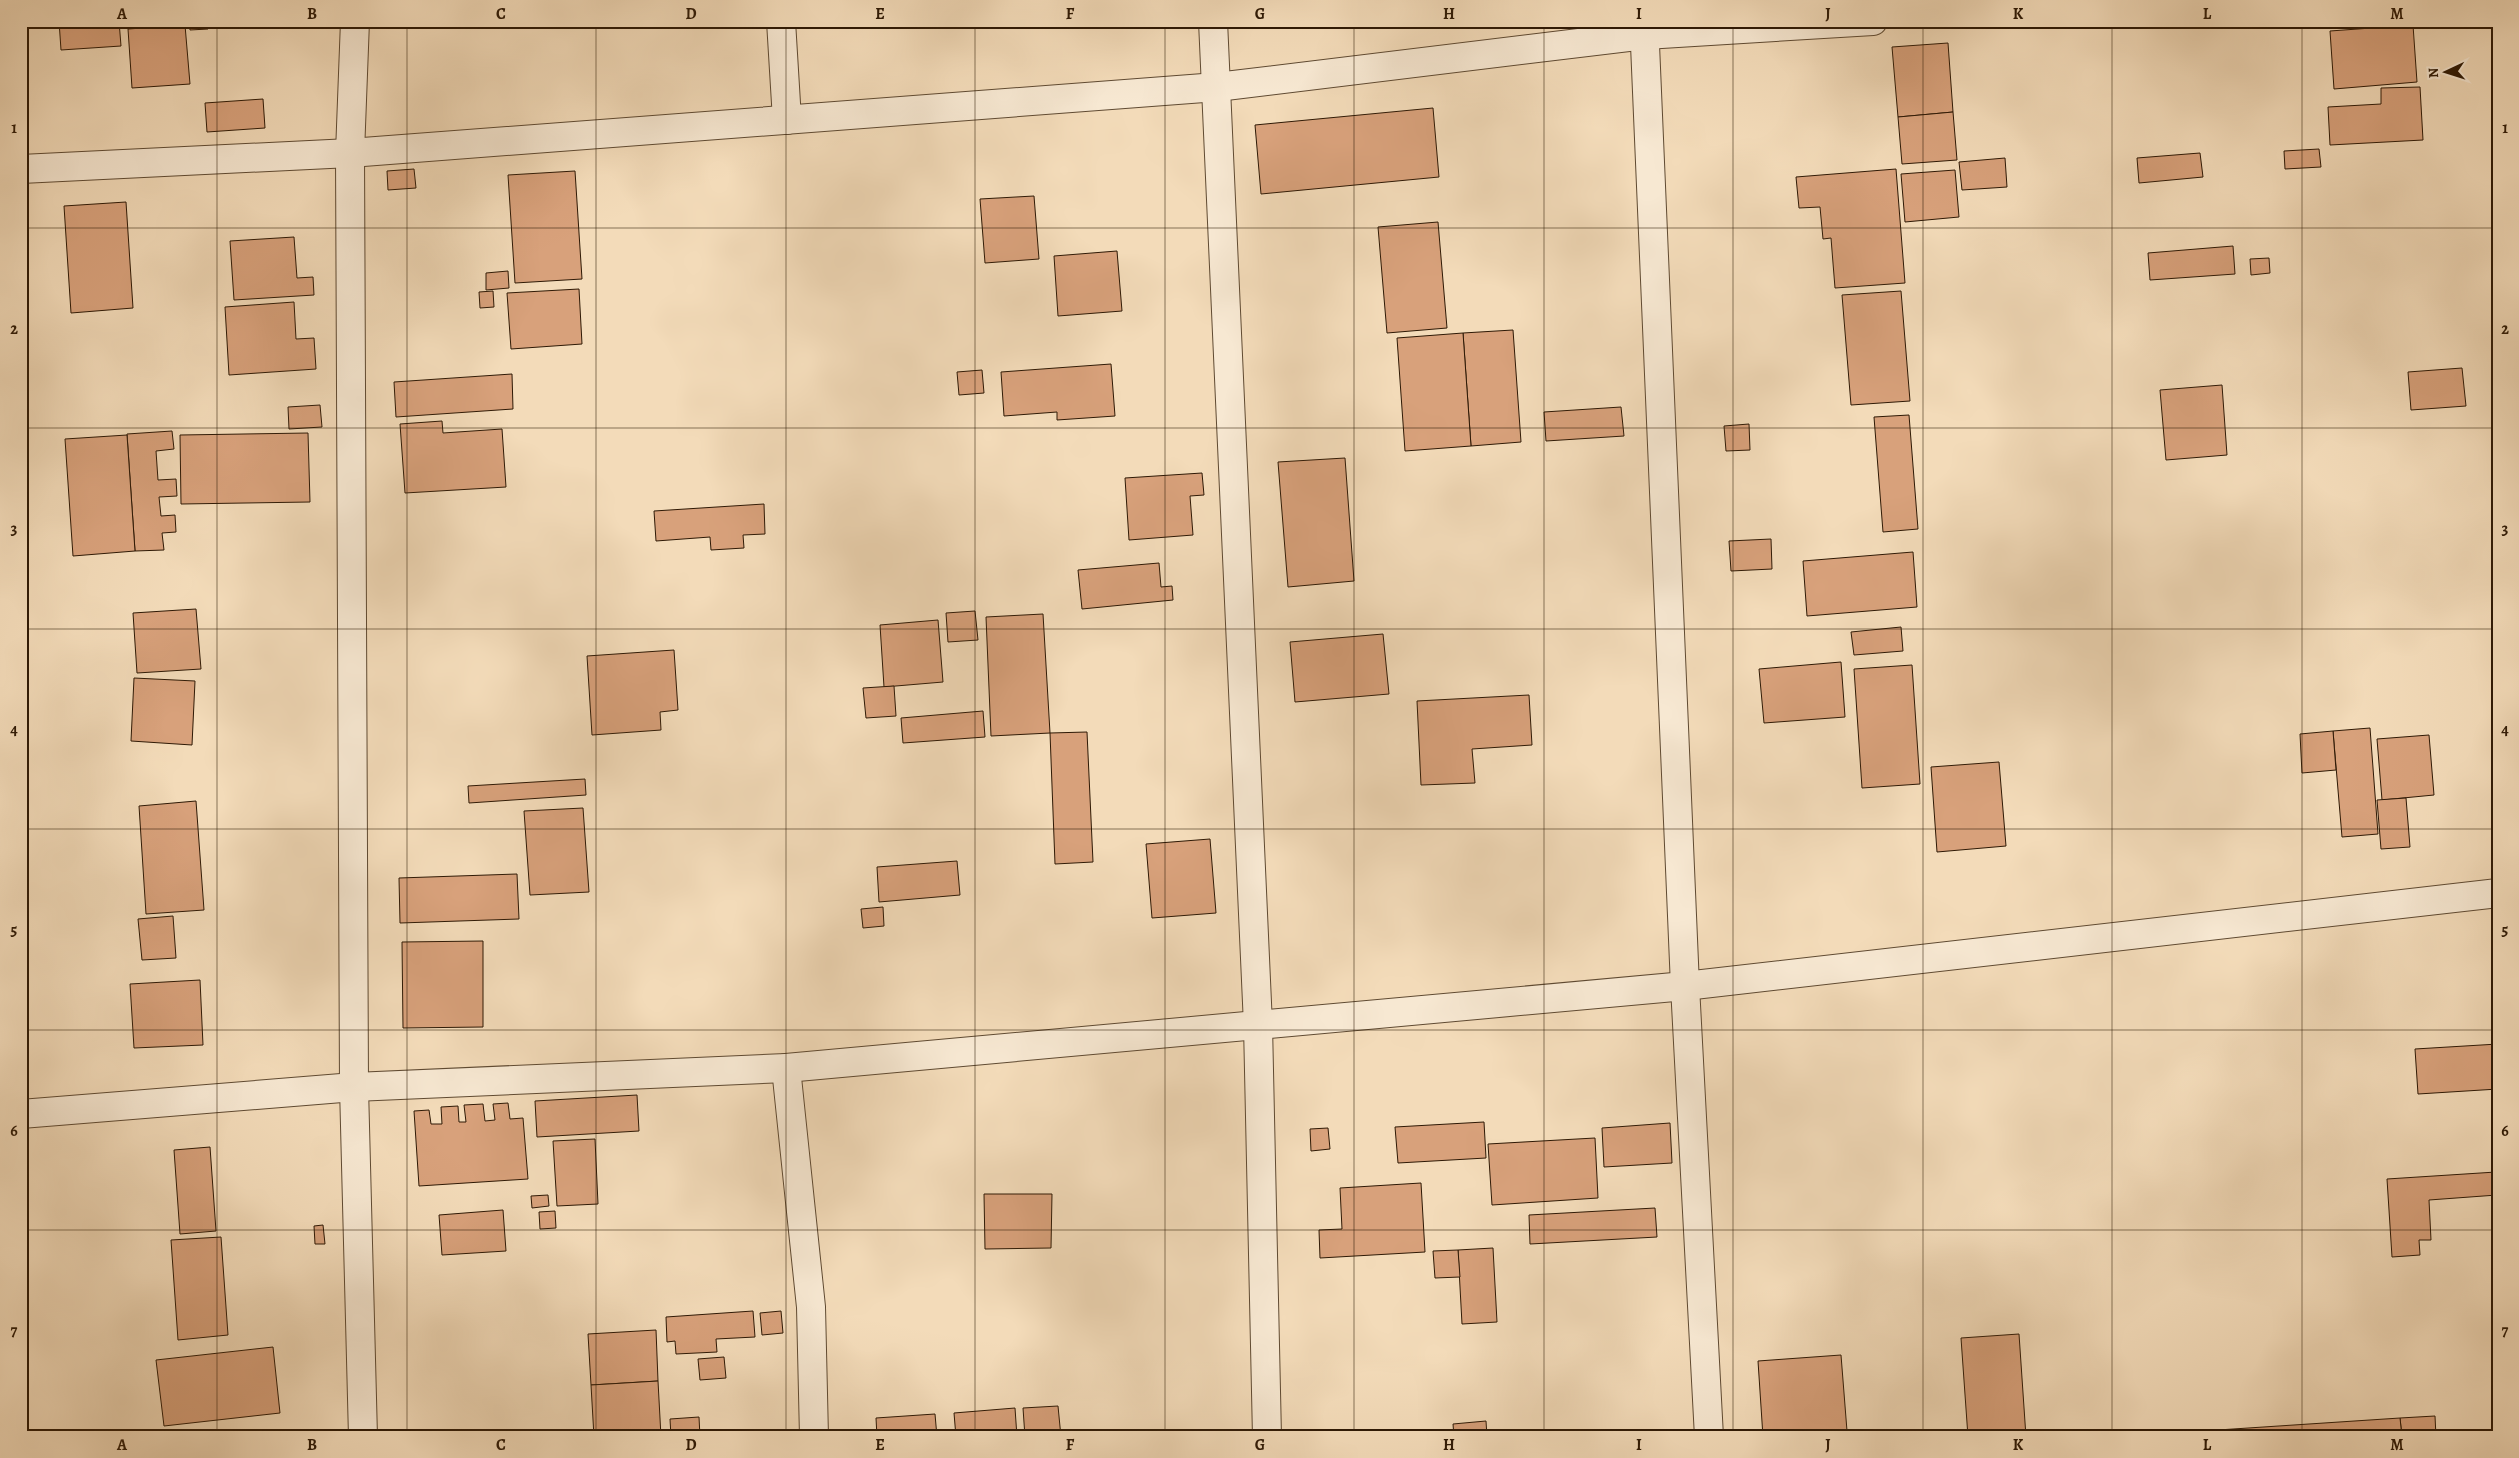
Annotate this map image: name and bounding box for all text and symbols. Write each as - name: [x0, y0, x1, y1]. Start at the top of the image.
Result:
- text: A: [116, 3, 128, 25]
- text: B: [307, 3, 317, 25]
- text: C: [496, 3, 506, 25]
- text: D: [685, 3, 697, 25]
- text: E: [875, 3, 885, 25]
- text: F: [1066, 3, 1075, 25]
- text: G: [1255, 3, 1265, 25]
- text: H: [1443, 3, 1455, 25]
- text: I: [1636, 3, 1642, 25]
- text: J: [1825, 3, 1831, 25]
- text: K: [2013, 3, 2024, 25]
- text: L: [2203, 3, 2212, 25]
- text: M: [2390, 3, 2404, 25]
- north arrow: [2422, 48, 2472, 98]
- text: N: [2424, 67, 2443, 79]
- text: 1: [11, 117, 17, 139]
- text: 1: [2502, 117, 2508, 139]
- text: 2: [10, 318, 18, 340]
- text: 2: [2501, 318, 2509, 340]
- text: 3: [11, 518, 18, 540]
- text: 3: [2502, 518, 2509, 540]
- text: 4: [10, 719, 18, 741]
- text: 4: [2501, 719, 2509, 741]
- text: 5: [11, 919, 18, 941]
- text: 5: [2502, 919, 2509, 941]
- text: 6: [10, 1120, 18, 1142]
- text: 6: [2501, 1120, 2509, 1142]
- text: 7: [11, 1320, 18, 1342]
- text: 7: [2502, 1320, 2509, 1342]
- text: A: [116, 1434, 128, 1456]
- text: B: [307, 1434, 317, 1456]
- text: C: [496, 1434, 506, 1456]
- text: D: [685, 1434, 697, 1456]
- text: E: [875, 1434, 885, 1456]
- text: F: [1066, 1434, 1075, 1456]
- text: G: [1255, 1434, 1265, 1456]
- text: H: [1443, 1434, 1455, 1456]
- text: I: [1636, 1434, 1642, 1456]
- text: J: [1825, 1434, 1831, 1456]
- text: K: [2013, 1434, 2024, 1456]
- text: L: [2203, 1434, 2212, 1456]
- text: M: [2390, 1434, 2404, 1456]

